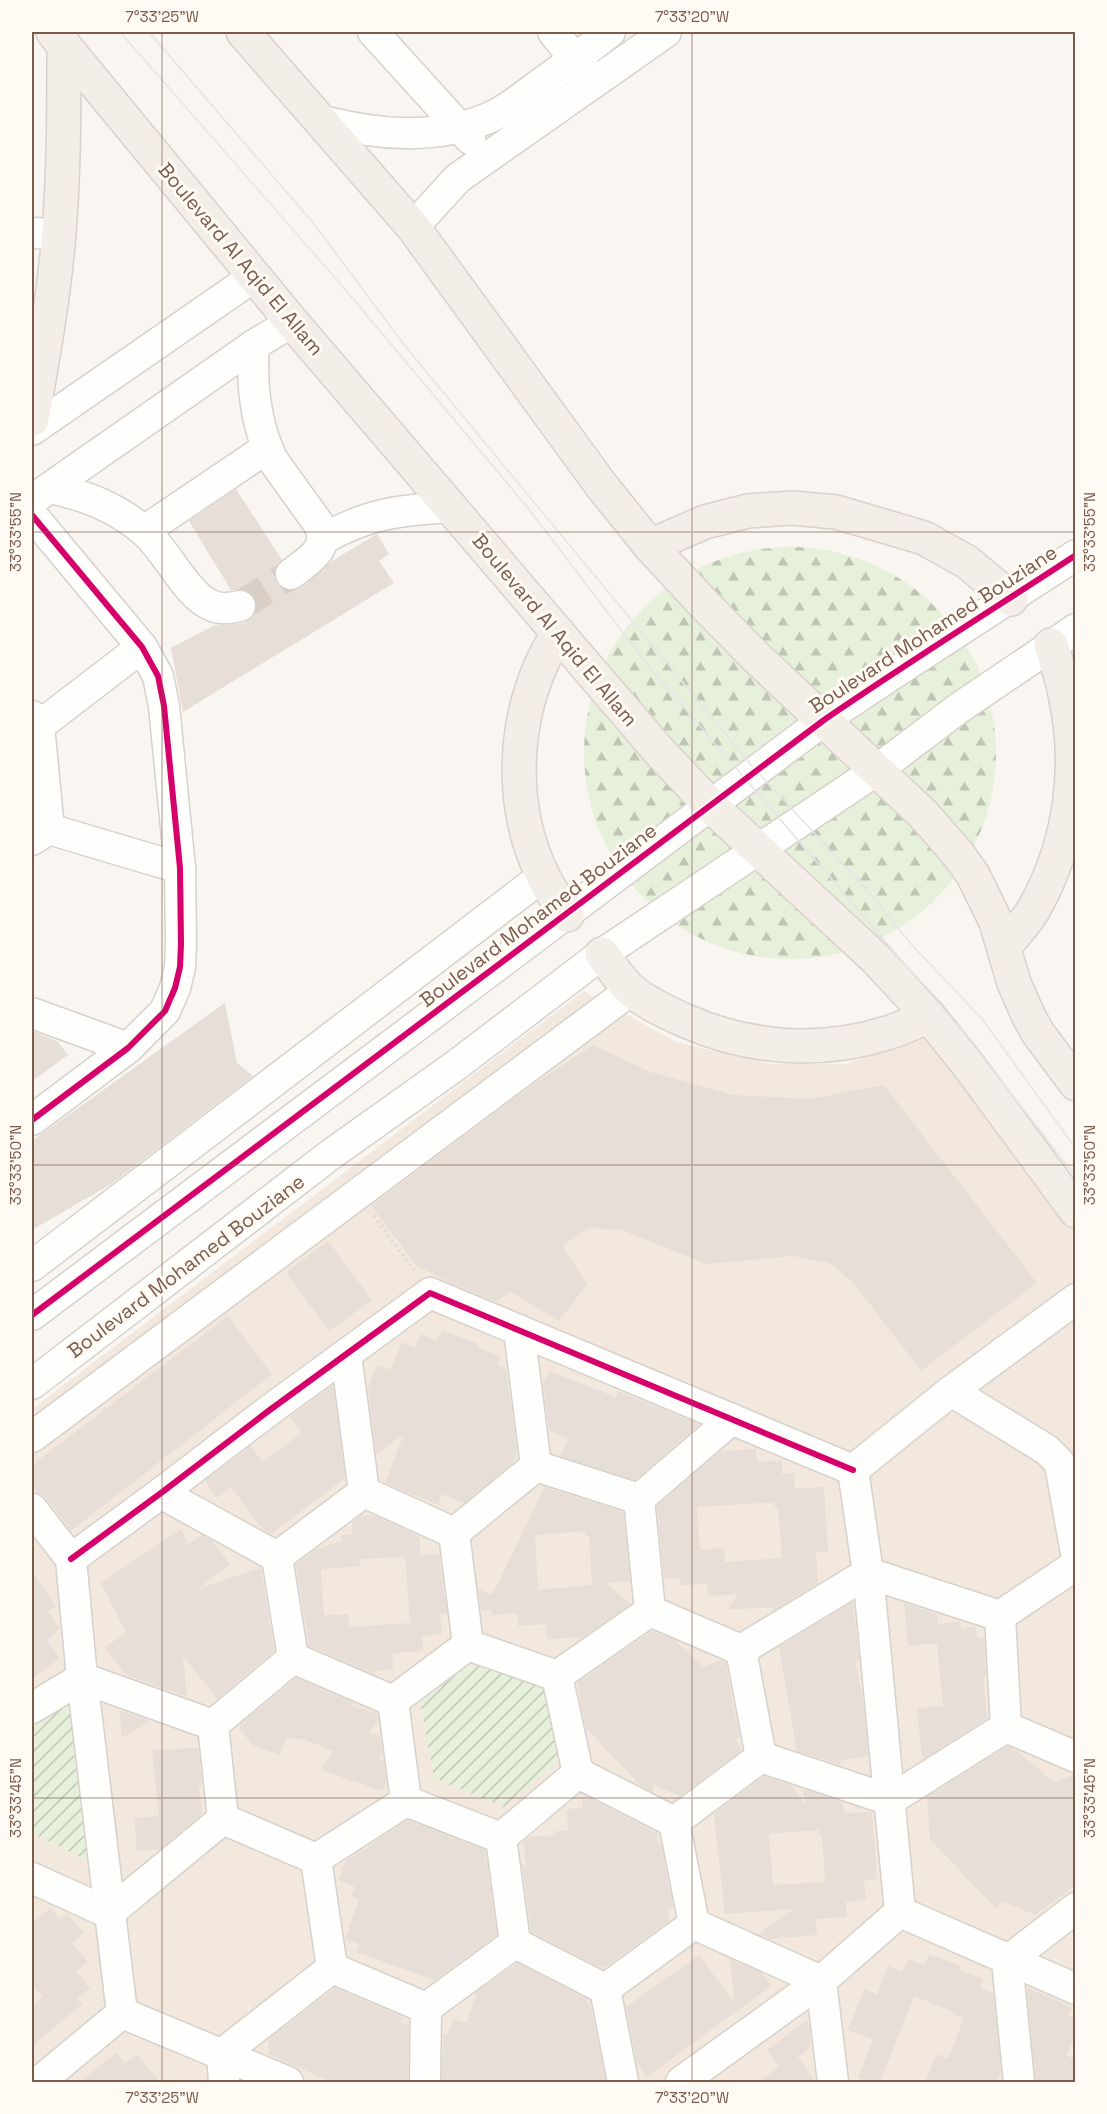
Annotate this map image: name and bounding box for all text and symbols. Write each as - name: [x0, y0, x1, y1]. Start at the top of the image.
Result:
- text: 7°33'25"W: [125, 7, 199, 26]
- text: 7°33'20"W: [655, 7, 729, 26]
- street label: Boulevard Al Aqid El Allam: [153, 157, 329, 361]
- text: 33°33'55"N: [6, 492, 25, 572]
- text: 33°33'55"N: [1080, 492, 1099, 572]
- street label: Boulevard Al Aqid El Allam: [467, 528, 643, 732]
- street label: Boulevard Mohamed Bouziane: [804, 539, 1062, 719]
- street label: Boulevard Mohamed Bouziane: [414, 817, 662, 1013]
- text: 33°33'50"N: [6, 1125, 25, 1205]
- text: 33°33'50"N: [1080, 1125, 1099, 1205]
- street label: Boulevard Mohamed Bouziane: [62, 1168, 310, 1364]
- text: 33°33'45"N: [6, 1758, 25, 1838]
- text: 33°33'45"N: [1080, 1758, 1099, 1838]
- text: 7°33'25"W: [125, 2088, 199, 2107]
- text: 7°33'20"W: [655, 2088, 729, 2107]

